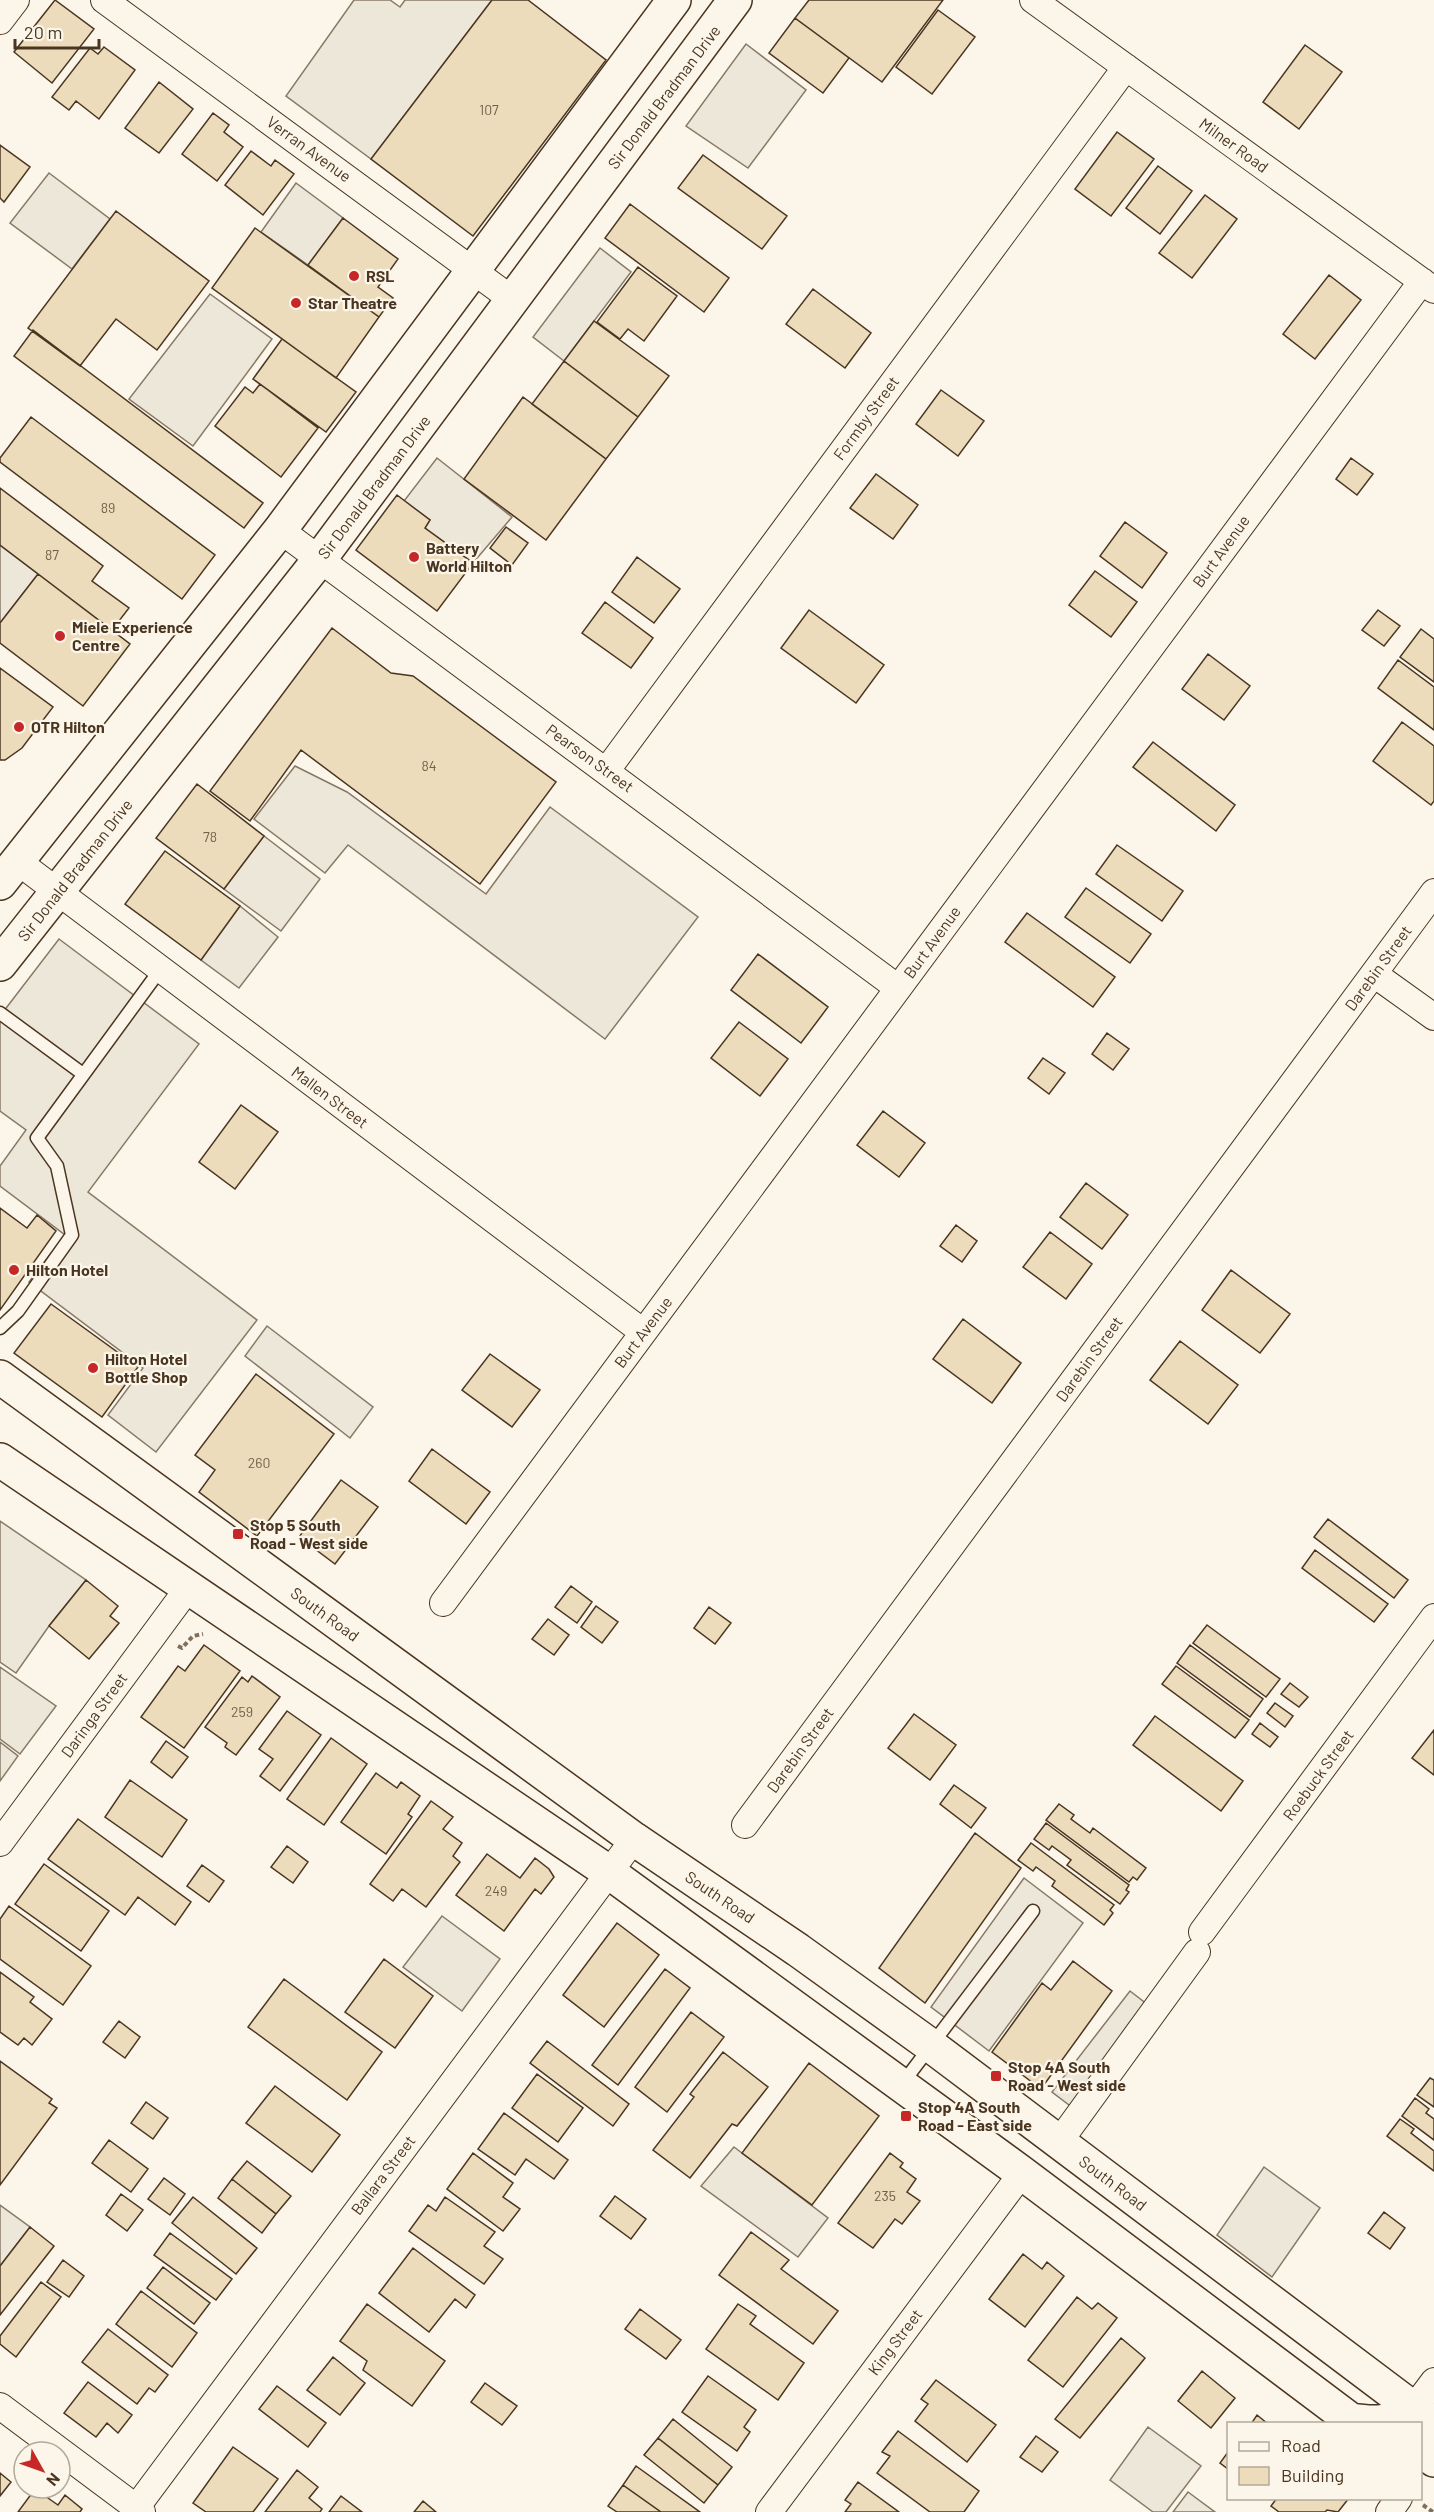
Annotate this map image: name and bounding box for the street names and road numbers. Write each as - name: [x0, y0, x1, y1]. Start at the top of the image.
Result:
- street label: Sir Donald Bradman Drive: [603, 21, 724, 172]
- street label: Verran Avenue: [263, 112, 355, 186]
- street label: Milner Road: [1196, 113, 1272, 176]
- street label: Formby Street: [829, 372, 902, 463]
- street label: Sir Donald Bradman Drive: [313, 411, 434, 562]
- street label: Burt Avenue: [1188, 511, 1253, 590]
- street label: Pearson Street: [543, 719, 638, 796]
- street label: Sir Donald Bradman Drive: [13, 795, 136, 945]
- street label: Burt Avenue: [899, 902, 964, 981]
- street label: Darebin Street: [1340, 921, 1415, 1014]
- street label: Mallen Street: [288, 1062, 372, 1132]
- street label: Burt Avenue: [610, 1292, 676, 1371]
- street label: Darebin Street: [1051, 1312, 1126, 1405]
- street label: South Road: [287, 1582, 363, 1645]
- street label: Daringa Street: [56, 1669, 131, 1761]
- street label: Darebin Street: [762, 1703, 837, 1796]
- street label: Roebuck Street: [1278, 1726, 1357, 1824]
- street label: South Road: [682, 1866, 759, 1927]
- street label: Ballara Street: [347, 2131, 419, 2218]
- street label: South Road: [1076, 2151, 1151, 2214]
- street label: King Street: [864, 2305, 926, 2379]

